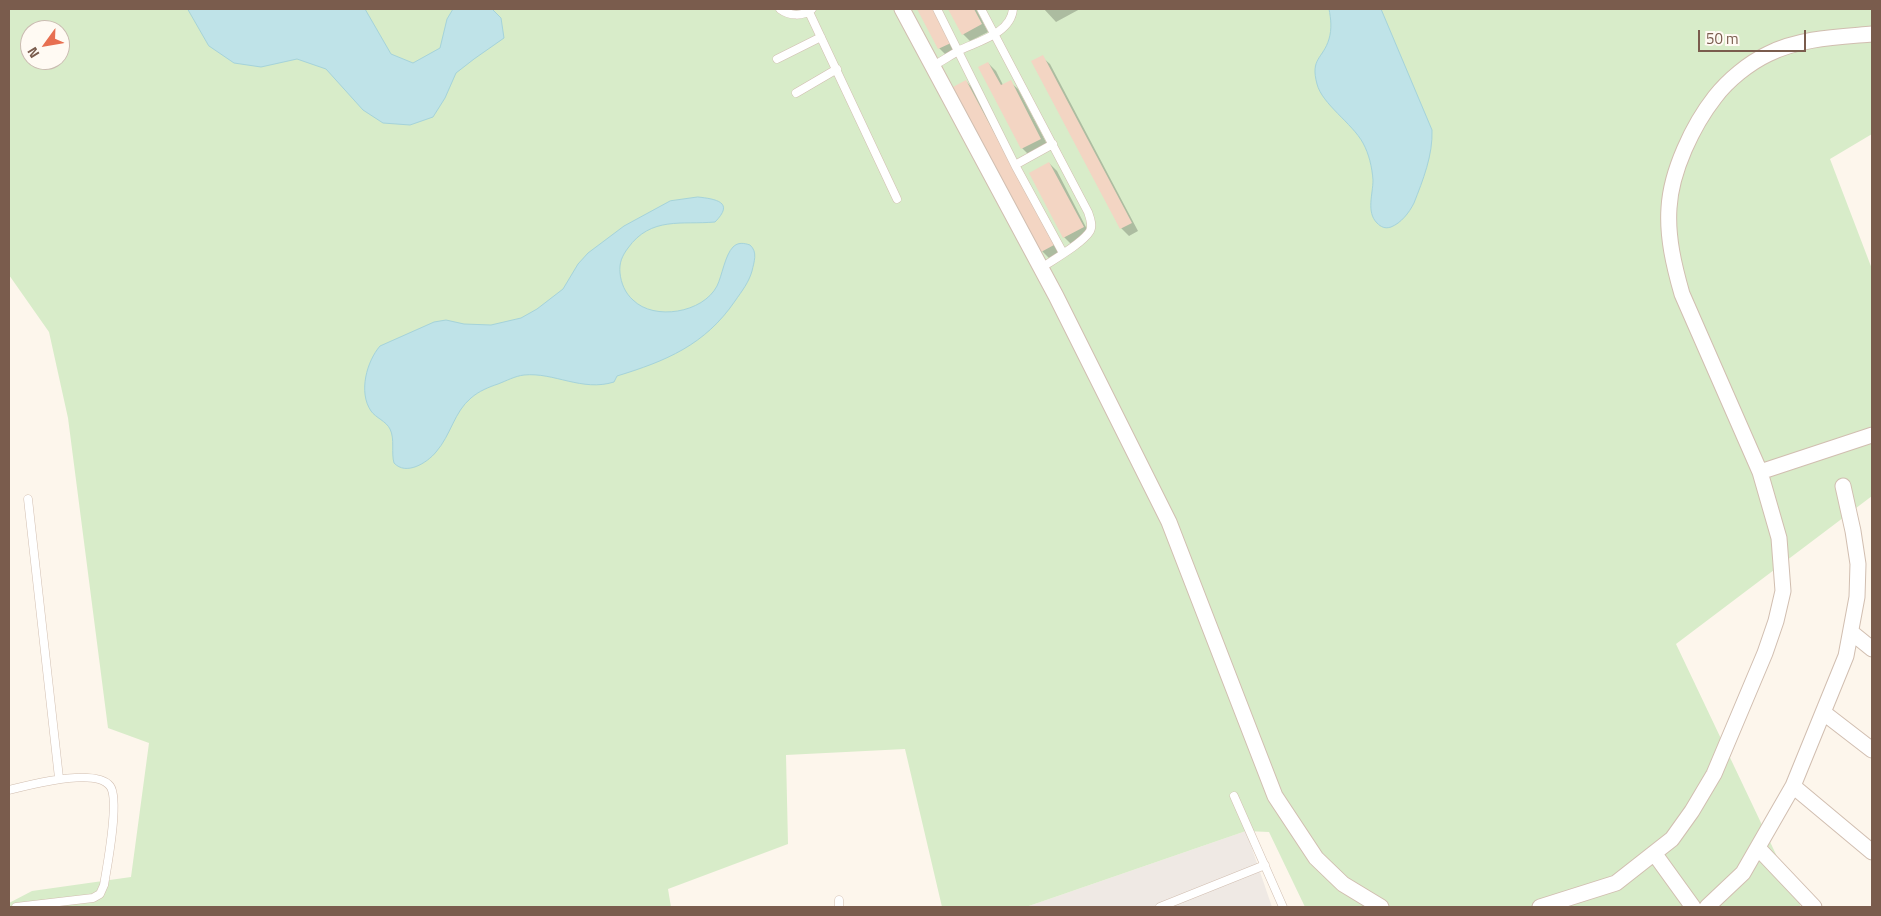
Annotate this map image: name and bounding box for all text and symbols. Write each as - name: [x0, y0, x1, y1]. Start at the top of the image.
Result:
- north arrow: [20, 20, 70, 70]
- scale bar: [1701, 20, 1808, 52]
- text: 50 m: [1706, 27, 1739, 50]
- text: N: [21, 43, 44, 62]

